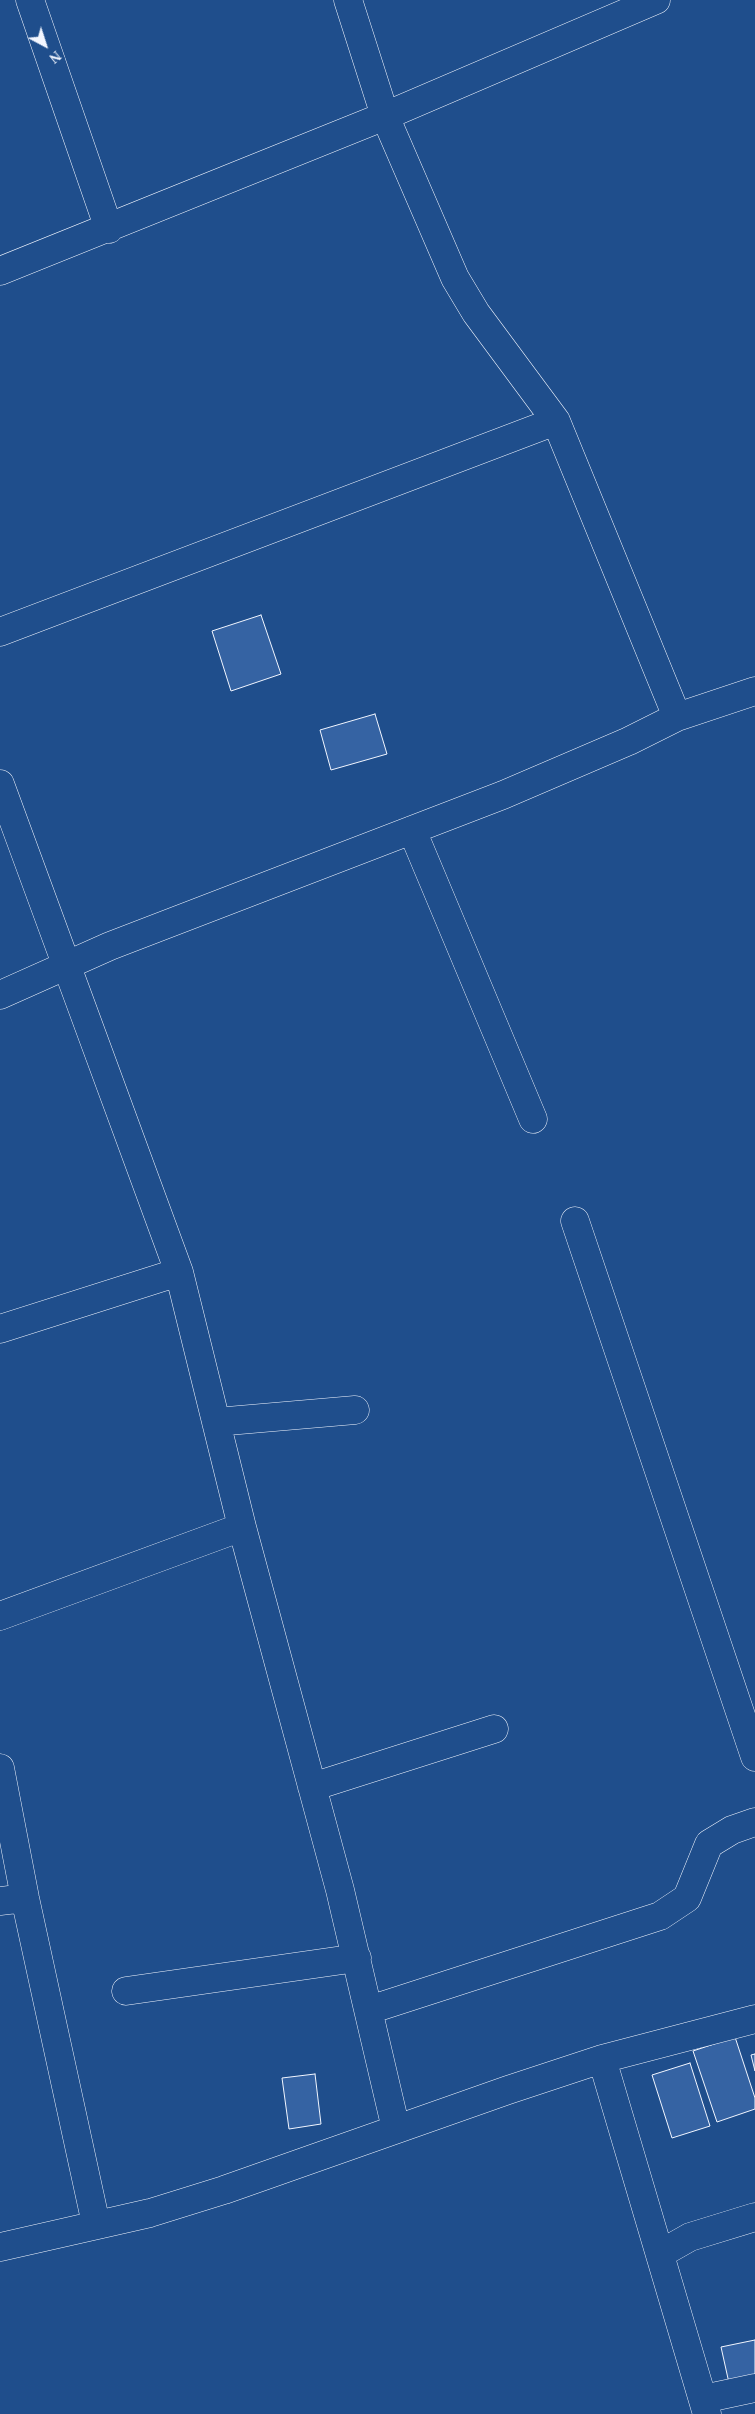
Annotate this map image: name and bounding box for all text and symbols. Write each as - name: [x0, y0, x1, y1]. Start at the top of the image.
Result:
- north arrow: [20, 20, 70, 70]
- text: N: [46, 48, 64, 66]

